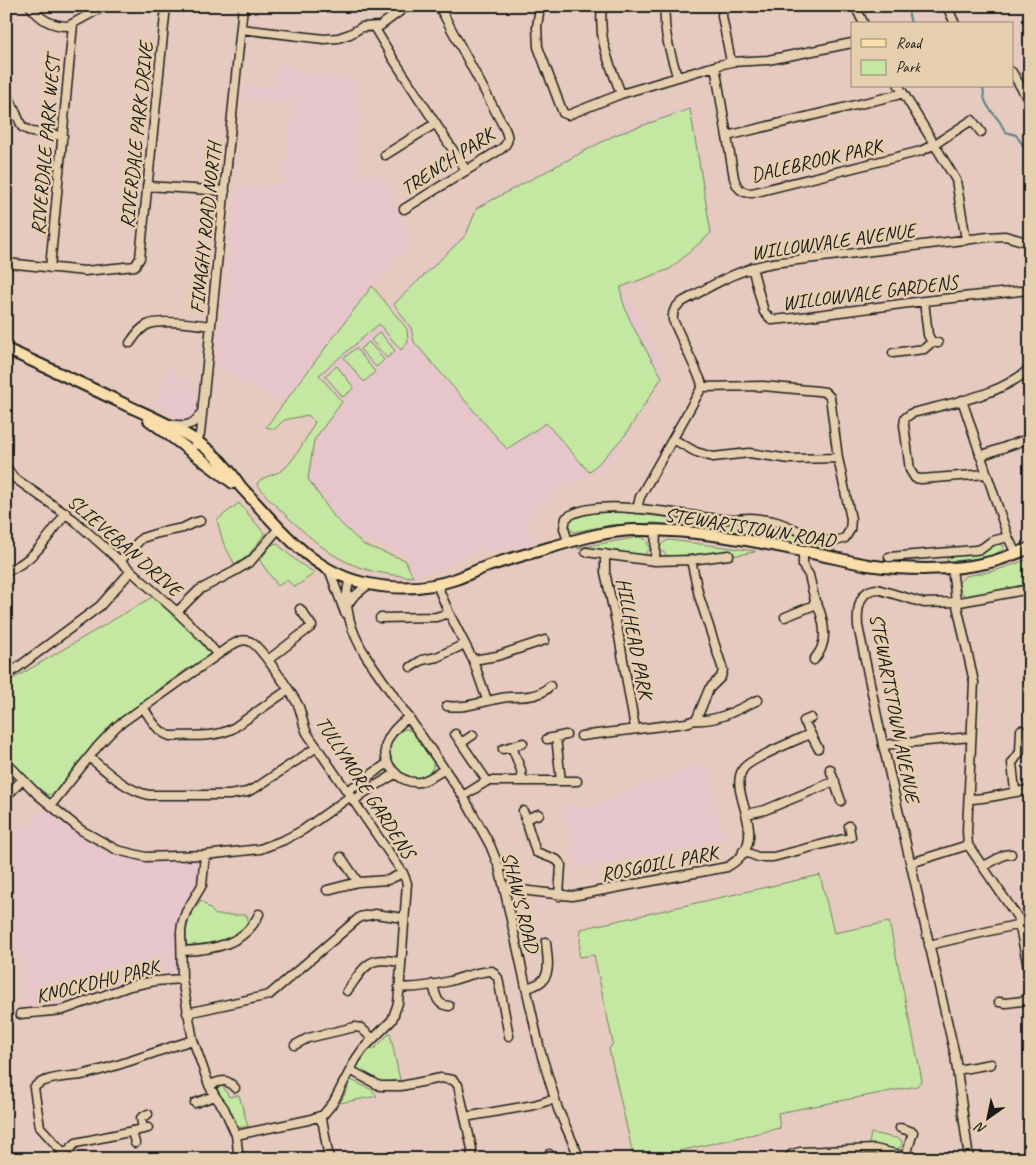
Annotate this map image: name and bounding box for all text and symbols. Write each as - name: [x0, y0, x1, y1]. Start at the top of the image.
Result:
- legend: [851, 22, 1014, 88]
- text: Road: [896, 34, 923, 53]
- street label: RIVERDALE PARK DRIVE: [114, 38, 159, 229]
- street label: RIVERDALE PARK WEST: [25, 50, 66, 236]
- text: Park: [896, 58, 921, 77]
- street label: TRENCH PARK: [396, 120, 501, 201]
- street label: DALEBROOK PARK: [748, 133, 887, 188]
- street label: FINAGHY ROAD NORTH: [184, 139, 227, 315]
- street label: WILLOWVALE AVENUE: [750, 217, 920, 265]
- street label: WILLOWVALE GARDENS: [781, 269, 961, 316]
- street label: SLIEVEBAN DRIVE: [62, 489, 189, 604]
- street label: STEWARTSTOWN ROAD: [663, 502, 839, 554]
- street label: HILLHEAD PARK: [611, 576, 659, 703]
- street label: STEWARTSTOWN AVENUE: [864, 612, 926, 807]
- street label: TULLYMORE GARDENS: [310, 711, 422, 865]
- street label: ROSGOILL PARK: [599, 839, 722, 887]
- street label: SHAW'S ROAD: [496, 849, 546, 957]
- street label: KNOCKDHU PARK: [33, 953, 164, 1009]
- north arrow: [964, 1092, 1014, 1142]
- text: N: [971, 1118, 989, 1138]

